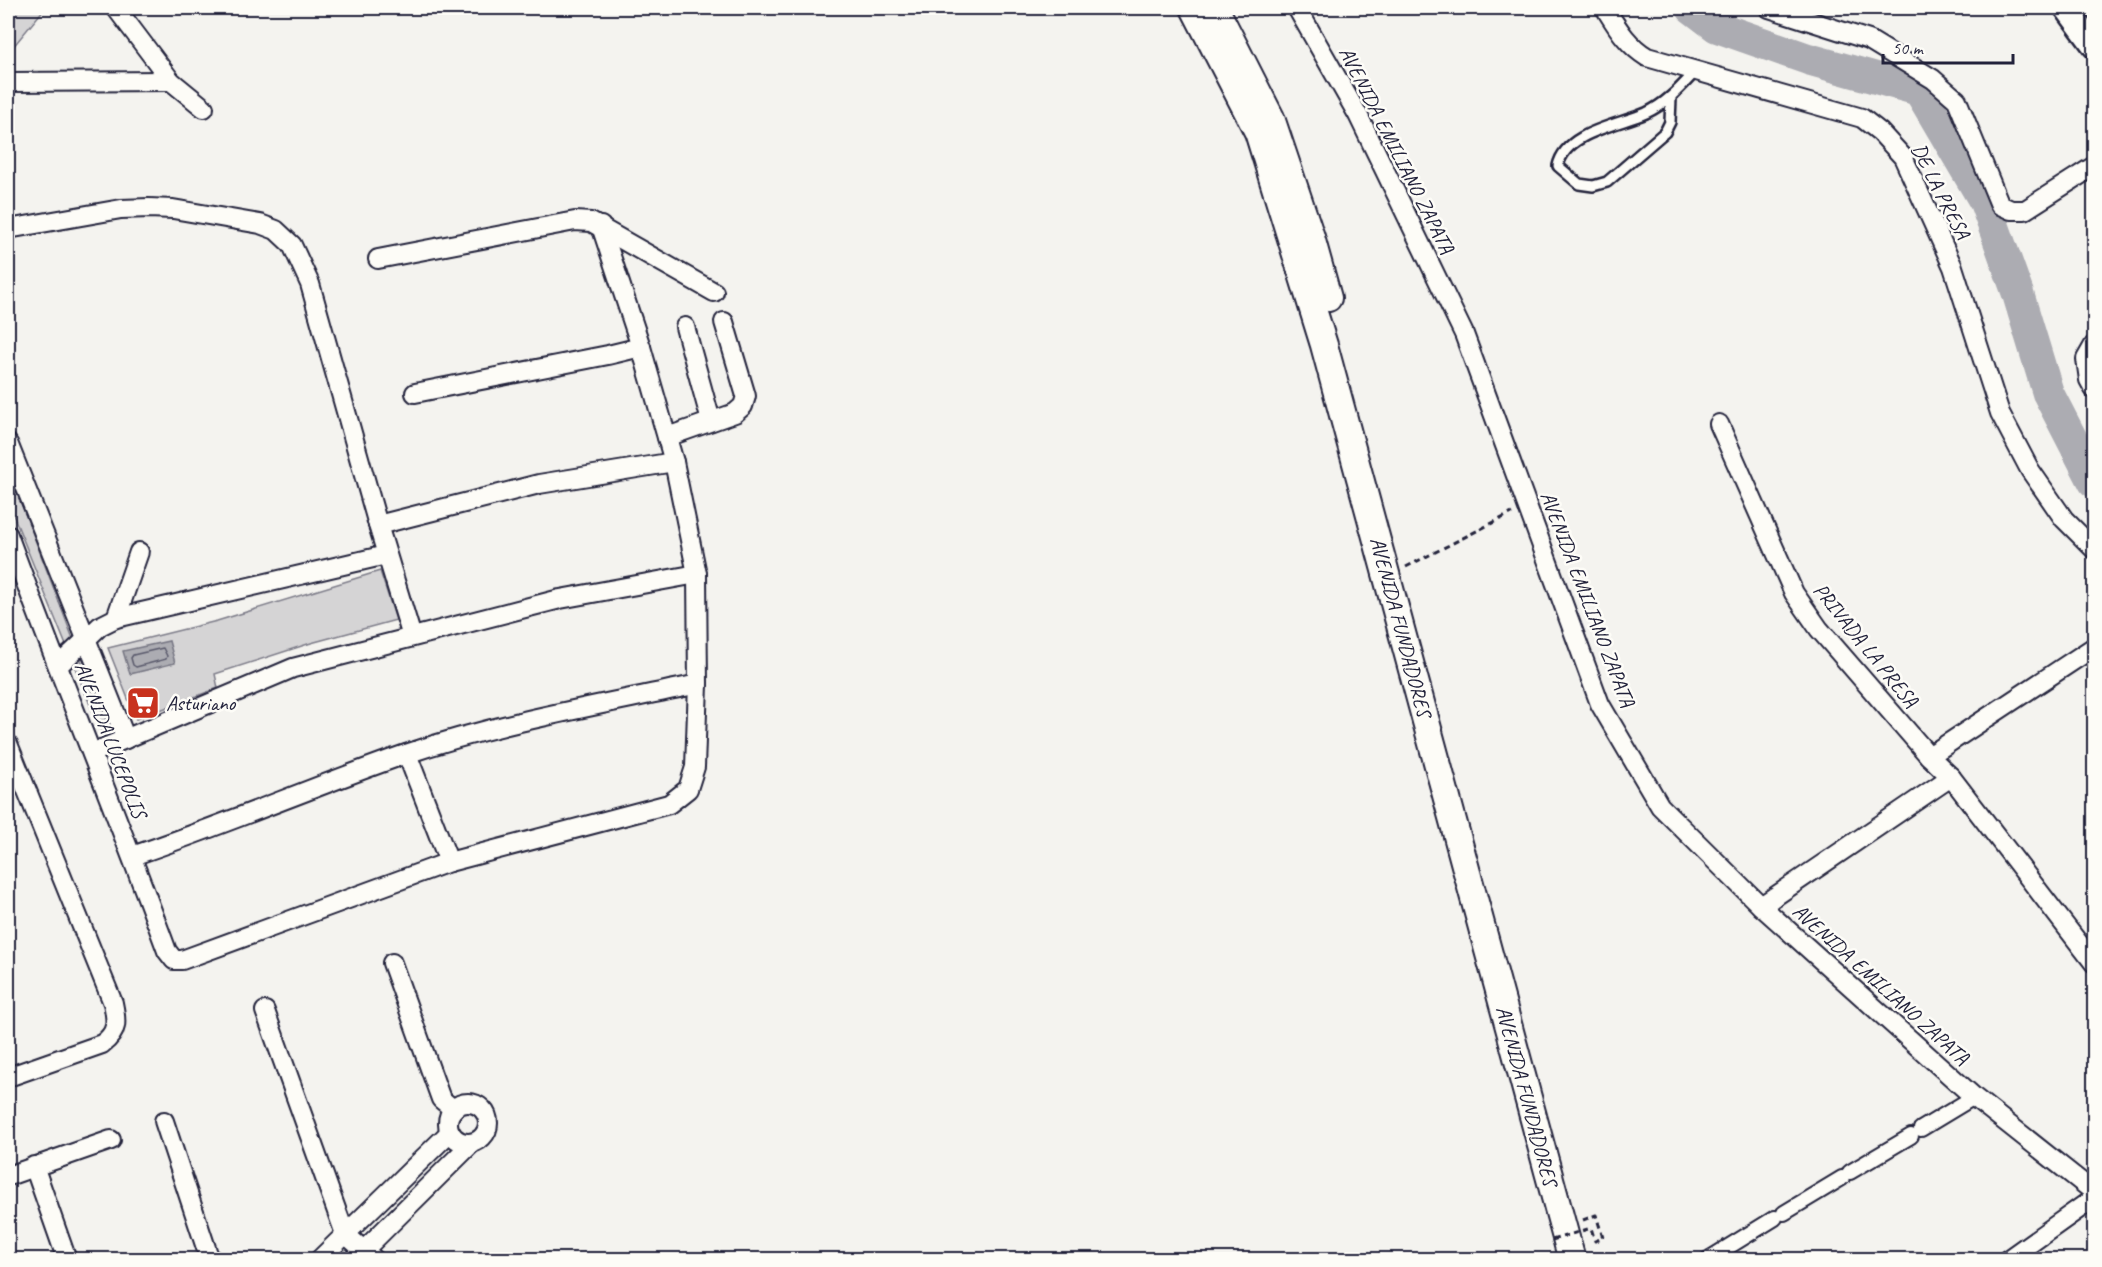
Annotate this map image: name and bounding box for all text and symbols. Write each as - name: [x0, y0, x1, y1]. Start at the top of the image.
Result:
- scale bar: [1883, 27, 2014, 65]
- text: 50 m: [1892, 37, 1925, 59]
- street label: AVENIDA EMILIANO ZAPATA: [1334, 42, 1461, 258]
- street label: DE LA PRESA: [1906, 139, 1977, 244]
- street label: AVENIDA EMILIANO ZAPATA: [1535, 488, 1641, 711]
- street label: AVENIDA FUNDADORES: [1364, 534, 1438, 723]
- street label: PRIVADA LA PRESA: [1808, 578, 1924, 713]
- street label: AVENIDA LUCEPOLIS: [69, 658, 154, 824]
- supermarket icon: Asturiano: [125, 685, 161, 721]
- place label: Asturiano: [166, 690, 237, 716]
- street label: AVENIDA EMILIANO ZAPATA: [1787, 898, 1975, 1070]
- street label: AVENIDA FUNDADORES: [1490, 1003, 1564, 1192]

